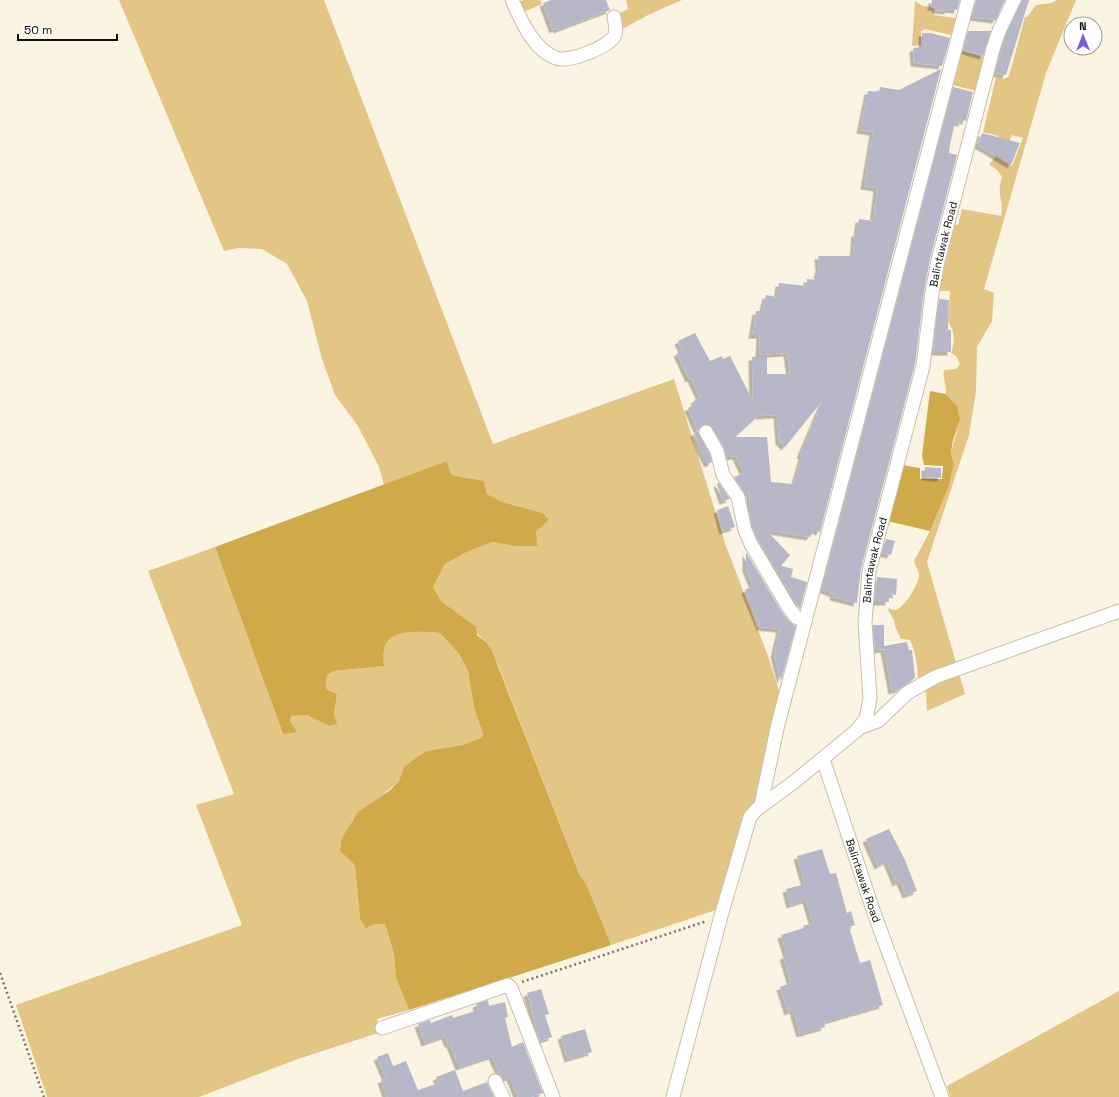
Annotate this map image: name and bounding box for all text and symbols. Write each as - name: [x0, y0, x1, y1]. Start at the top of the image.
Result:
- scale bar: [18, 16, 117, 42]
- north arrow: [1063, 16, 1103, 56]
- text: N: [1079, 19, 1087, 33]
- text: 50 m: [24, 22, 52, 38]
- street label: Balintawak Road: [926, 200, 960, 288]
- street label: Balintawak Road: [859, 516, 890, 604]
- street label: Balintawak Road: [843, 837, 884, 924]

